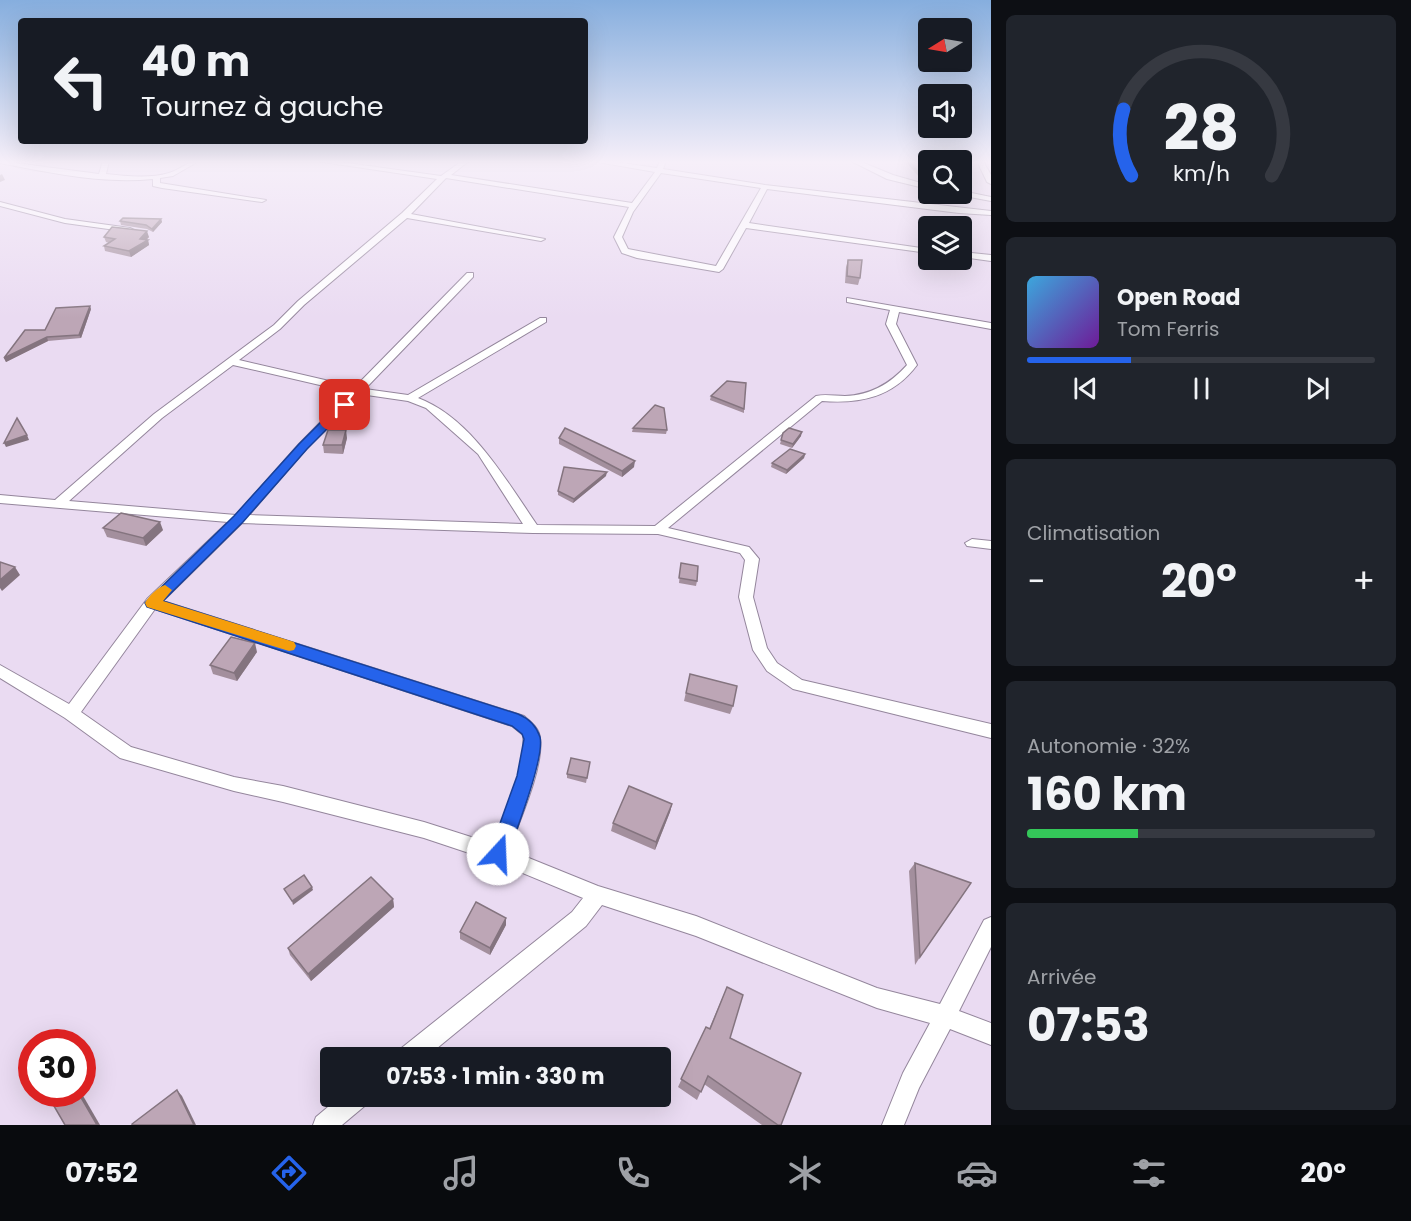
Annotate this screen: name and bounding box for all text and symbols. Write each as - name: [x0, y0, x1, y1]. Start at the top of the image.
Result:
- north arrow: [918, 18, 972, 72]
- map controls: [918, 18, 972, 270]
- text: 40 m: [141, 32, 250, 91]
- icon: left: [42, 42, 120, 120]
- button: sound: [918, 84, 972, 138]
- text: 28: [1163, 84, 1239, 172]
- text: Tournez à gauche: [141, 88, 383, 125]
- button: search: [918, 150, 972, 204]
- text: km/h: [1172, 158, 1230, 189]
- button: layers: [918, 216, 972, 270]
- text: Open Road: [1117, 282, 1241, 313]
- text: Tom Ferris: [1117, 315, 1219, 343]
- icon: previous: [1069, 372, 1102, 405]
- icon: pause: [1185, 372, 1218, 405]
- icon: next: [1301, 372, 1334, 405]
- pin: [319, 379, 370, 430]
- icon: arrive: [328, 388, 361, 421]
- text: Climatisation: [1027, 519, 1160, 547]
- text: 20°: [1161, 550, 1237, 613]
- text: −: [1027, 558, 1045, 605]
- text: +: [1352, 558, 1375, 605]
- text: Autonomie · 32%: [1027, 732, 1190, 760]
- text: 160 km: [1027, 763, 1187, 826]
- position arrow: [466, 822, 530, 886]
- text: Arrivée: [1027, 963, 1096, 991]
- text: 07:53: [1027, 994, 1150, 1057]
- speed limit sign: 30: [18, 1029, 96, 1107]
- text: 07:53 · 1 min · 330 m: [386, 1061, 605, 1092]
- icon: directions: [268, 1152, 310, 1194]
- icon: music: [440, 1152, 482, 1194]
- icon: phone: [612, 1152, 654, 1194]
- icon: climate: [784, 1152, 826, 1194]
- icon: car: [956, 1152, 998, 1194]
- icon: filters: [1128, 1152, 1170, 1194]
- text: 07:52: [65, 1154, 138, 1191]
- text: 20°: [1300, 1154, 1346, 1191]

